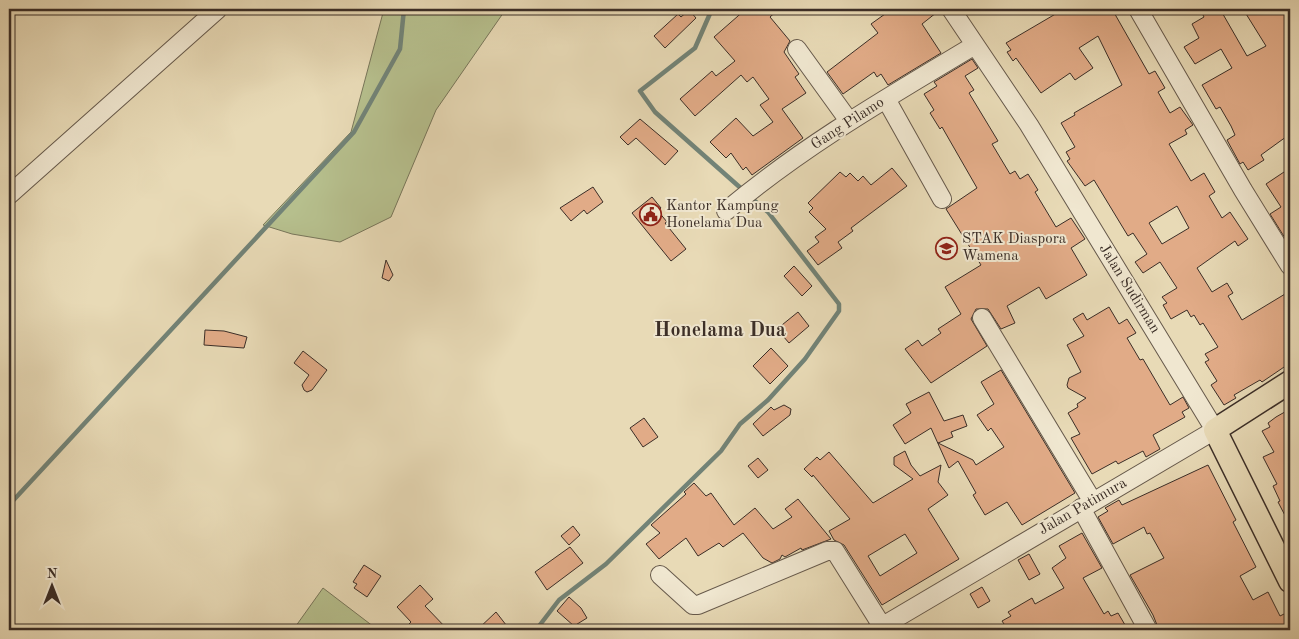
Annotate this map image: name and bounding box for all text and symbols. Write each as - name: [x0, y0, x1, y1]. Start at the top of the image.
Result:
- street label: Gang Pilamo: [809, 95, 887, 153]
- place label: Kantor Kampung Honelama Dua: [666, 199, 779, 231]
- public building icon: Kantor Kampung Honelama Dua: [638, 203, 662, 227]
- place label: STAK Diaspora Wamena: [962, 232, 1067, 264]
- school or university icon: STAK Diaspora Wamena: [934, 236, 958, 260]
- street label: Jalan Sudirman: [1096, 242, 1162, 336]
- district label: Honelama Dua: [654, 321, 786, 341]
- street label: Jalan Patimura: [1036, 475, 1130, 538]
- north arrow: [28, 562, 78, 612]
- text: N: [47, 567, 58, 581]

